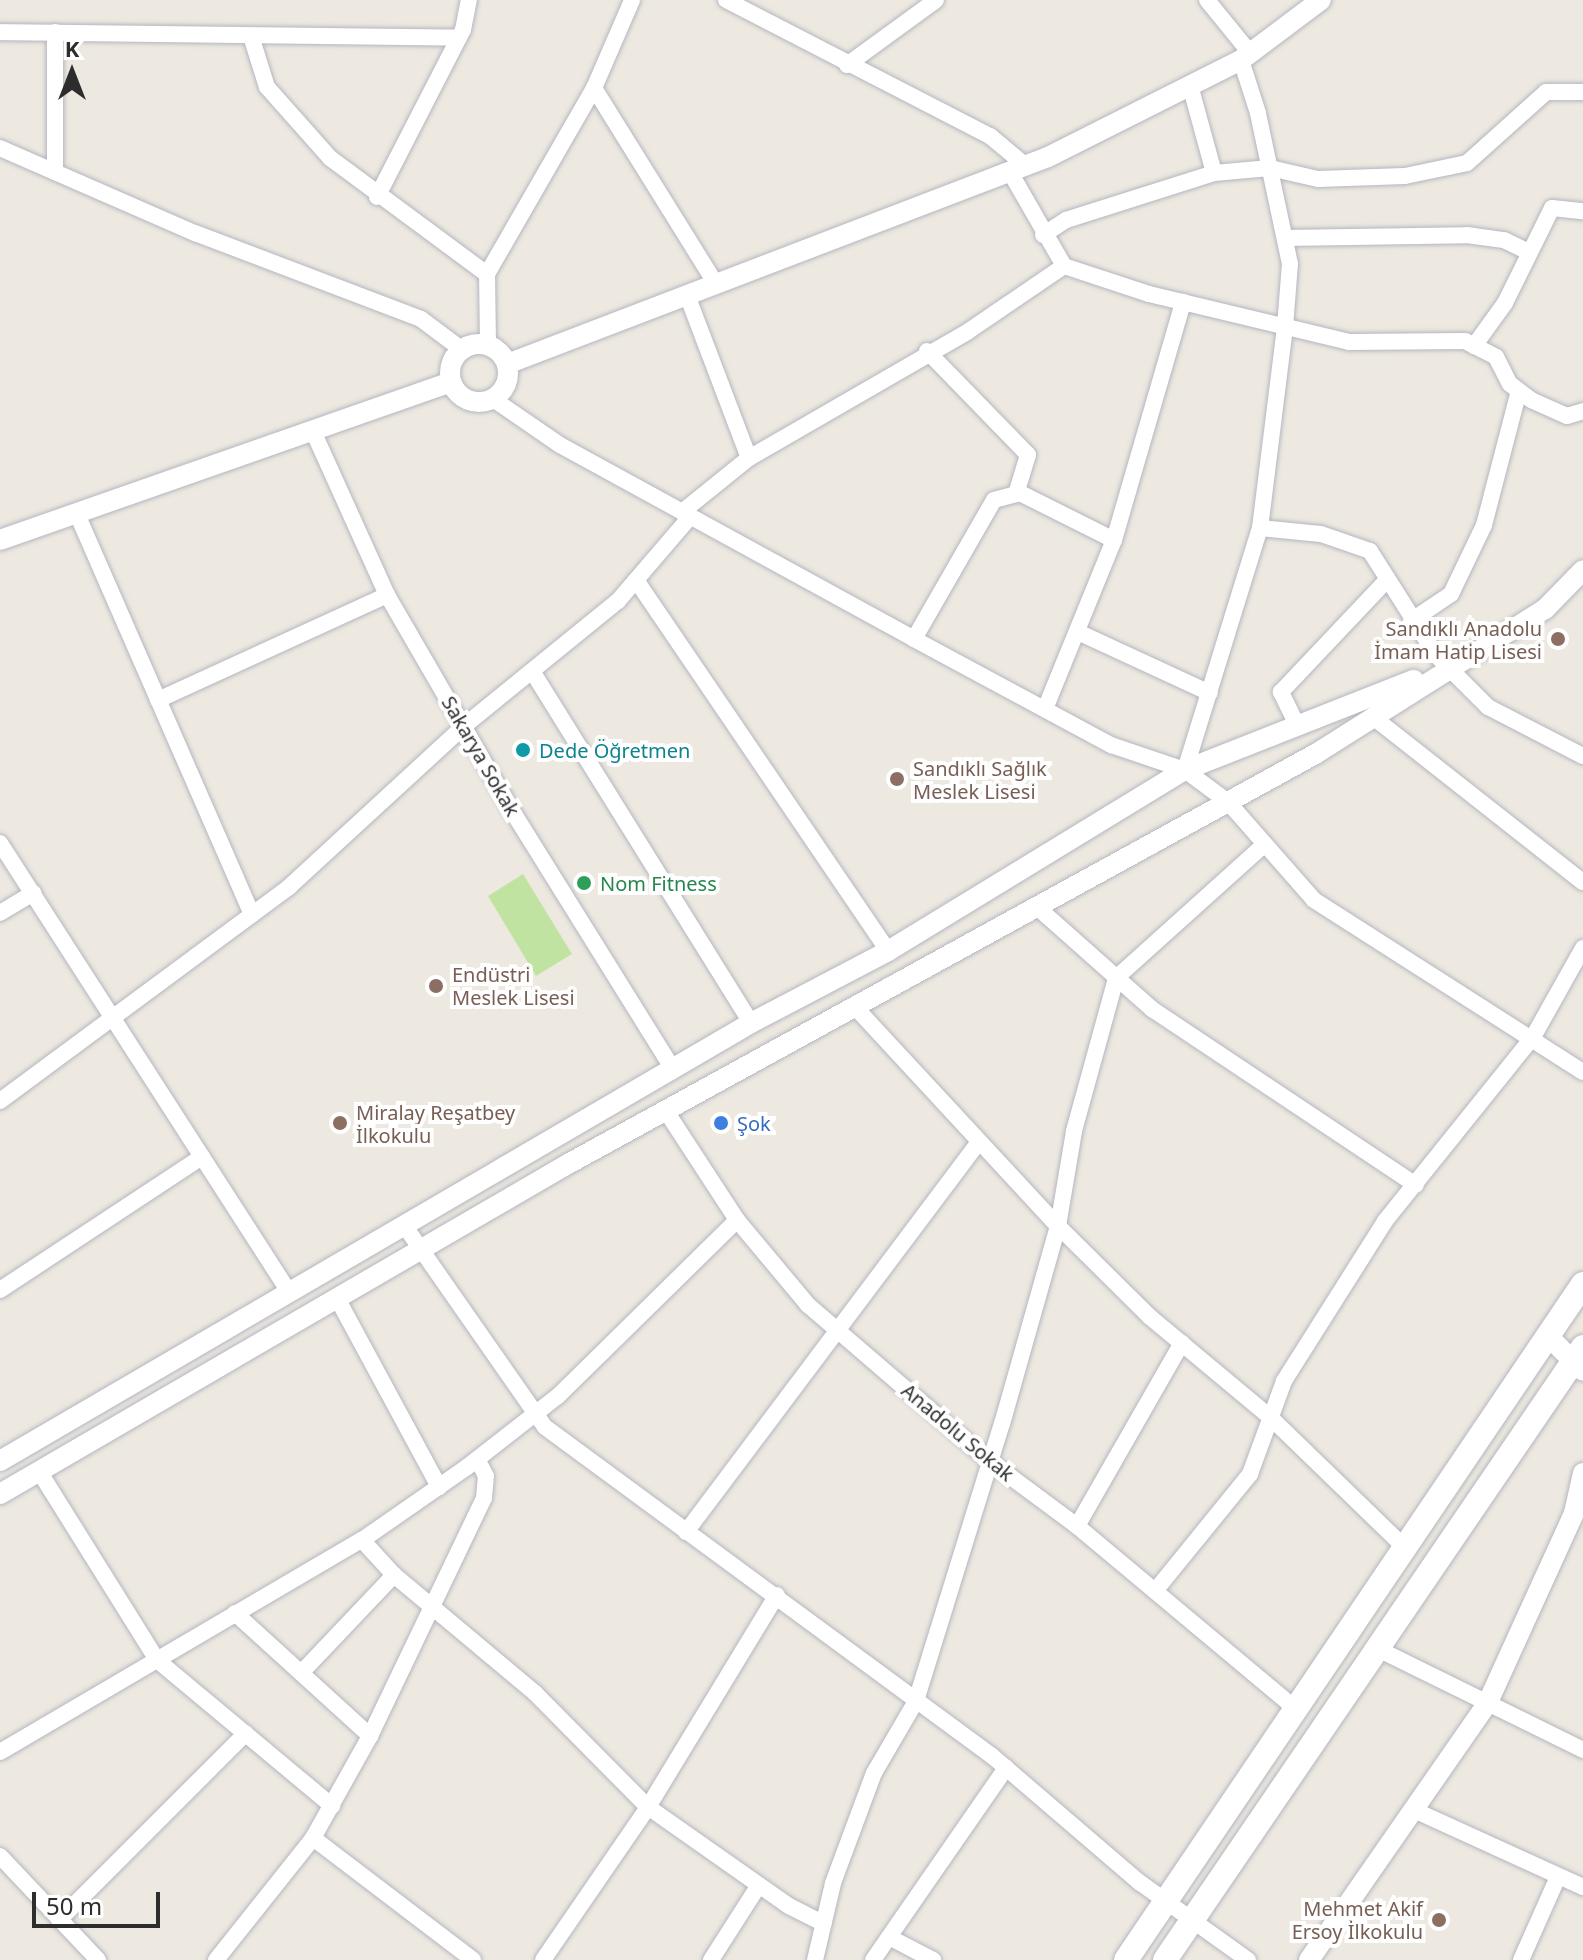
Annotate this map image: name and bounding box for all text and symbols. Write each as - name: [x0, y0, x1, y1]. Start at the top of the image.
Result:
- north arrow: [32, 32, 112, 112]
- text: K: [65, 33, 79, 63]
- place label: Sandıklı Anadolu İmam Hatip Lisesi: [1374, 616, 1542, 663]
- marker: Sandıklı Anadolu İmam Hatip Lisesi: [1549, 630, 1567, 648]
- street label: Sakarya Sokak: [437, 692, 525, 820]
- place label: Dede Öğretmen: [539, 738, 690, 762]
- marker: Dede Öğretmen: [514, 741, 532, 759]
- place label: Sandıklı Sağlık Meslek Lisesi: [913, 756, 1047, 803]
- marker: Sandıklı Sağlık Meslek Lisesi: [888, 770, 906, 788]
- place label: Nom Fitness: [600, 871, 717, 895]
- marker: Nom Fitness: [575, 874, 593, 892]
- place label: Endüstri Meslek Lisesi: [452, 962, 575, 1009]
- marker: Endüstri Meslek Lisesi: [427, 977, 445, 995]
- place label: Miralay Reşatbey İlkokulu: [356, 1100, 515, 1147]
- place label: Şok: [737, 1111, 771, 1135]
- marker: Miralay Reşatbey İlkokulu: [331, 1114, 349, 1132]
- marker: Şok: [712, 1114, 730, 1132]
- street label: Anadolu Sokak: [897, 1378, 1019, 1486]
- scale bar: [36, 1876, 164, 1926]
- text: 50 m: [46, 1889, 102, 1922]
- place label: Mehmet Akif Ersoy İlkokulu: [1292, 1896, 1423, 1943]
- marker: Mehmet Akif Ersoy İlkokulu: [1430, 1911, 1448, 1929]

